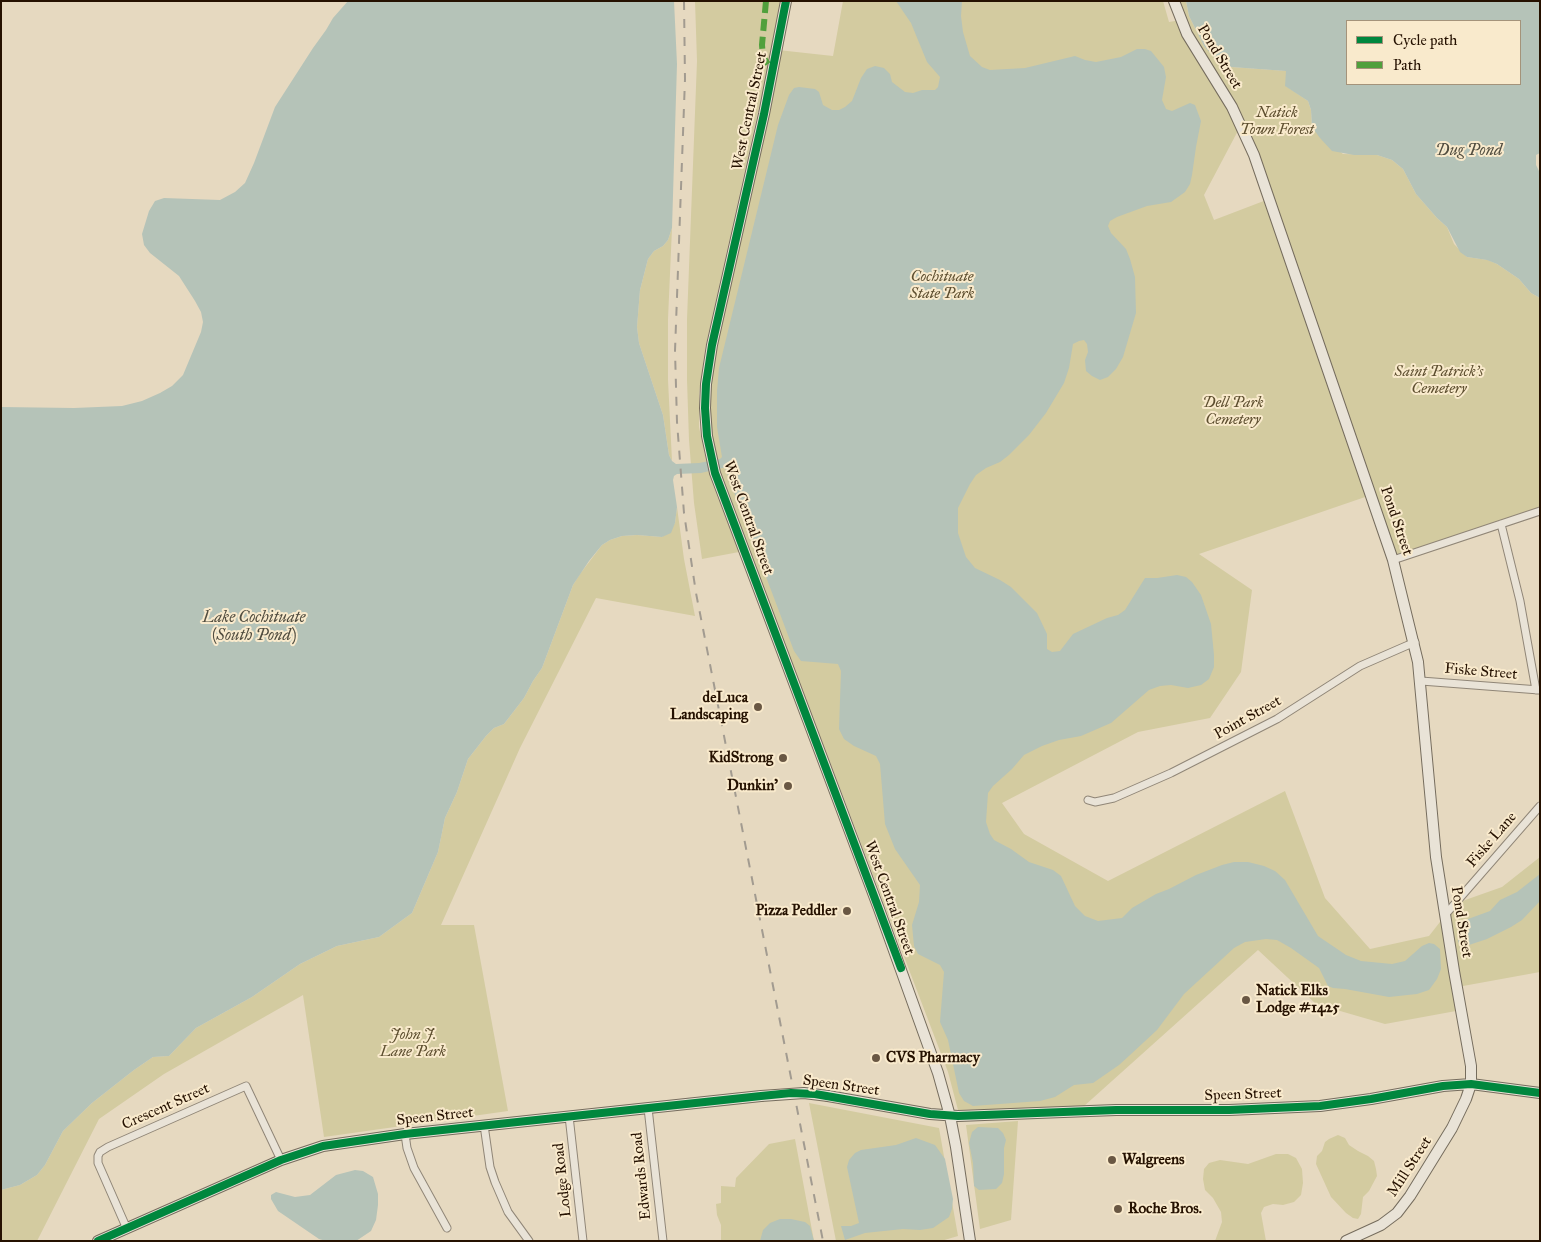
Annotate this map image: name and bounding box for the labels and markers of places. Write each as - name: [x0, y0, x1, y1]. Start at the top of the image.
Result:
- place label: deLuca Landscaping: [670, 689, 748, 724]
- marker: deLuca Landscaping: [752, 701, 764, 713]
- place label: KidStrong: [708, 749, 773, 767]
- marker: KidStrong: [777, 752, 789, 764]
- place label: Dunkin': [727, 777, 778, 795]
- marker: Dunkin': [782, 780, 794, 792]
- place label: Pizza Peddler: [755, 902, 837, 920]
- marker: Pizza Peddler: [841, 905, 853, 917]
- place label: Natick Elks Lodge #1425: [1256, 982, 1340, 1017]
- marker: Natick Elks Lodge #1425: [1240, 994, 1252, 1006]
- place label: CVS Pharmacy: [886, 1049, 980, 1067]
- marker: CVS Pharmacy: [870, 1052, 882, 1064]
- place label: Walgreens: [1122, 1151, 1185, 1169]
- marker: Walgreens: [1106, 1154, 1118, 1166]
- place label: Roche Bros.: [1128, 1200, 1202, 1218]
- marker: Roche Bros.: [1112, 1203, 1124, 1215]

